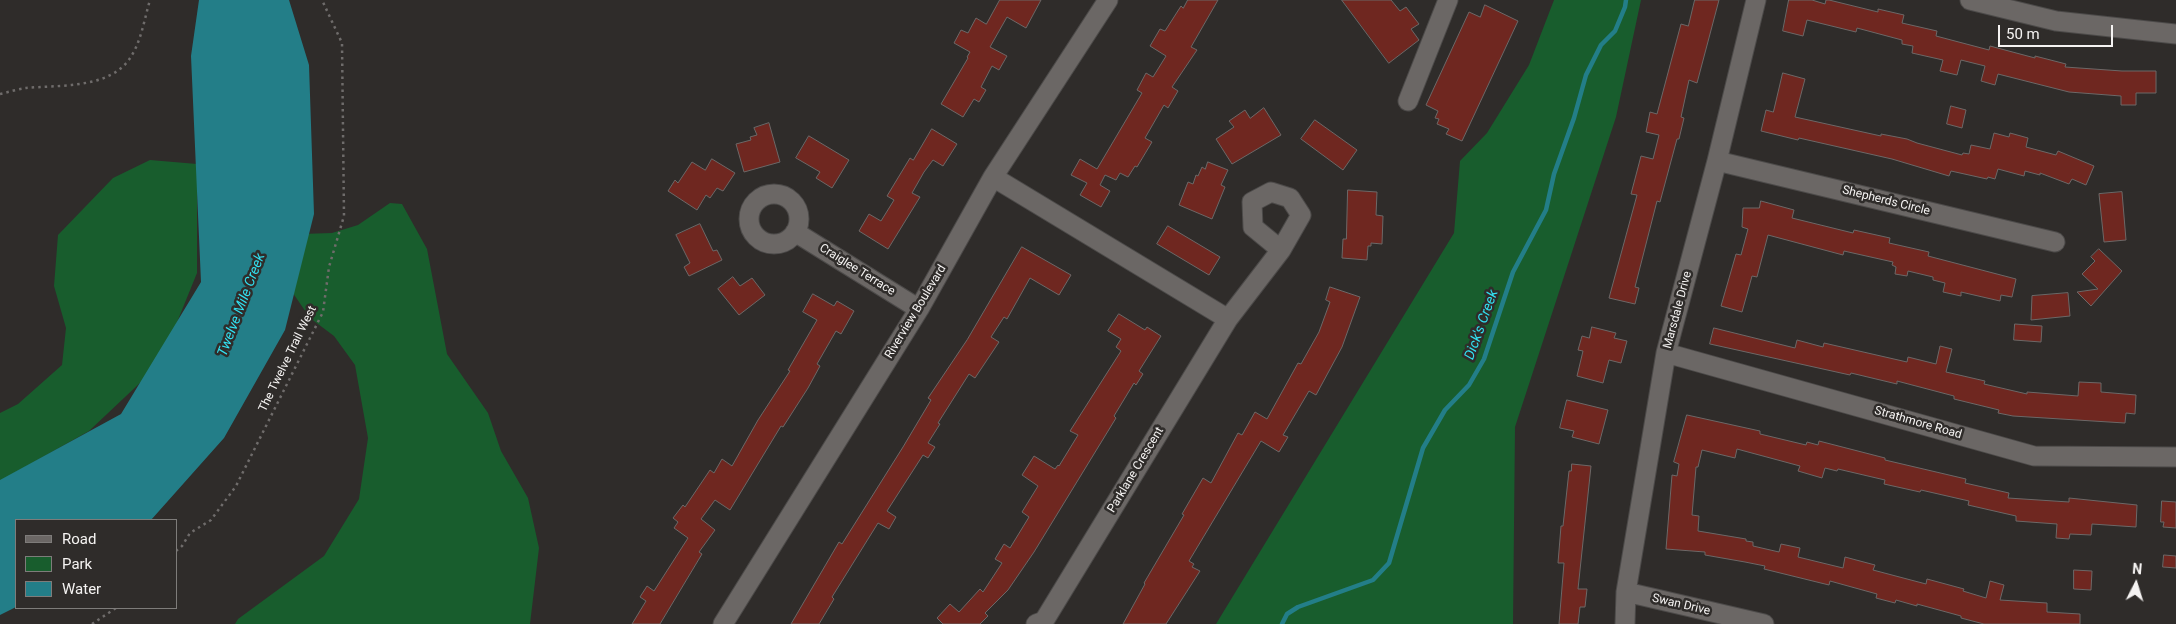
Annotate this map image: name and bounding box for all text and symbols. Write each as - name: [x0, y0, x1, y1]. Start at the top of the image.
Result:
- scale bar: [2001, 15, 2116, 47]
- text: 50 m: [2006, 25, 2040, 43]
- street label: Shepherds Circle: [1841, 183, 1931, 219]
- street label: Craiglee Terrace: [817, 241, 897, 299]
- water label: Twelve Mile Creek: [215, 251, 269, 359]
- street label: Riverview Boulevard: [882, 263, 950, 361]
- street label: Marsdale Drive: [1661, 270, 1695, 350]
- water label: Dick's Creek: [1462, 288, 1502, 362]
- street label: The Twelve Trail West: [256, 304, 320, 414]
- street label: Strathmore Road: [1873, 404, 1963, 442]
- street label: Parklane Crescent: [1105, 425, 1167, 515]
- legend: [15, 519, 178, 609]
- text: Road: [62, 530, 96, 548]
- text: Park: [62, 555, 92, 573]
- north arrow: [2111, 559, 2161, 609]
- text: N: [2132, 561, 2143, 577]
- text: Water: [62, 580, 101, 598]
- street label: Swan Drive: [1651, 591, 1711, 619]

